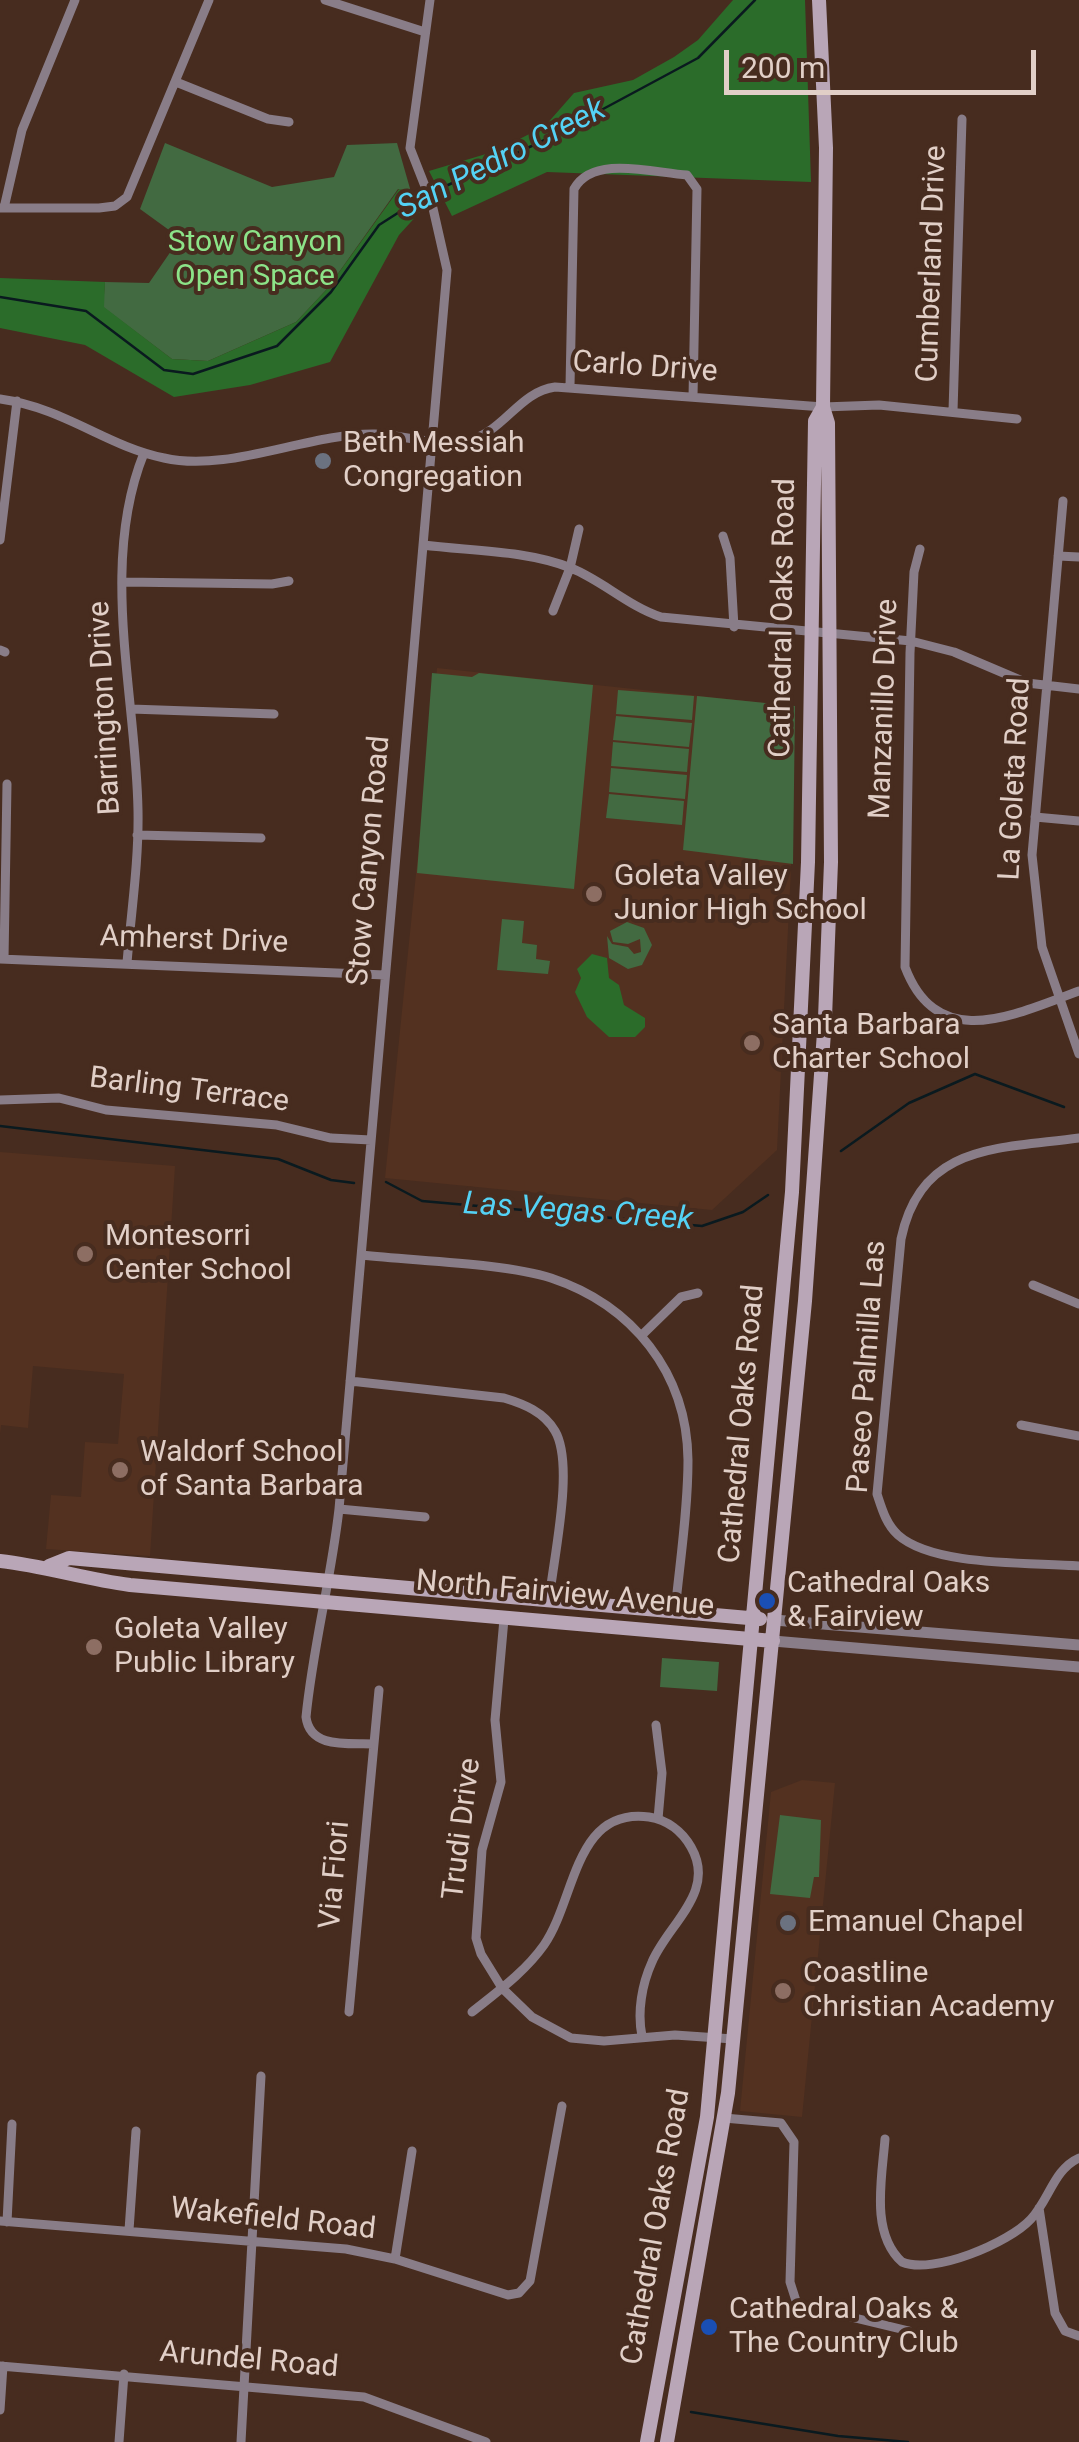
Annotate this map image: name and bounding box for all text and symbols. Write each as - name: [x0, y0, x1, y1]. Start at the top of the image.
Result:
- scale bar: [729, 30, 1042, 92]
- text: 200 m: [741, 50, 825, 85]
- water label: San Pedro Creek: [391, 91, 613, 229]
- street label: Cumberland Drive: [911, 145, 955, 383]
- park label: Stow Canyon Open Space: [168, 225, 342, 296]
- street label: Carlo Drive: [571, 345, 719, 391]
- place label: Beth Messiah Congregation: [343, 426, 525, 496]
- marker: Beth Messiah Congregation: [312, 450, 334, 472]
- street label: Cathedral Oaks Road: [764, 478, 804, 758]
- street label: Manzanillo Drive: [863, 598, 907, 820]
- street label: Barrington Drive: [82, 600, 130, 816]
- street label: La Goleta Road: [993, 677, 1039, 881]
- street label: Stow Canyon Road: [341, 735, 399, 987]
- place label: Goleta Valley Junior High School: [614, 859, 867, 930]
- marker: Goleta Valley Junior High School: [583, 883, 605, 905]
- street label: Amherst Drive: [99, 920, 289, 962]
- place label: Santa Barbara Charter School: [772, 1008, 970, 1078]
- marker: Santa Barbara Charter School: [741, 1032, 763, 1054]
- street label: Barling Terrace: [87, 1061, 291, 1121]
- water label: Las Vegas Creek: [462, 1186, 694, 1240]
- place label: Montesorri Center School: [105, 1219, 292, 1290]
- street label: Paseo Palmilla Las: [841, 1239, 895, 1495]
- marker: Montesorri Center School: [74, 1243, 96, 1265]
- street label: Cathedral Oaks Road: [713, 1283, 773, 1565]
- place label: Waldorf School of Santa Barbara: [140, 1435, 363, 1506]
- marker: Waldorf School of Santa Barbara: [109, 1459, 131, 1481]
- street label: North Fairview Avenue: [414, 1564, 716, 1626]
- place label: Cathedral Oaks & Fairview: [787, 1566, 990, 1636]
- marker: Cathedral Oaks & Fairview: [756, 1590, 778, 1612]
- place label: Goleta Valley Public Library: [114, 1612, 295, 1682]
- marker: Goleta Valley Public Library: [83, 1636, 105, 1658]
- street label: Trudi Drive: [436, 1756, 490, 1902]
- street label: Via Fiori: [313, 1819, 359, 1931]
- place label: Emanuel Chapel: [808, 1905, 1024, 1941]
- marker: Emanuel Chapel: [777, 1912, 799, 1934]
- place label: Coastline Christian Academy: [803, 1956, 1054, 2026]
- marker: Coastline Christian Academy: [772, 1980, 794, 2002]
- street label: Cathedral Oaks Road: [615, 2086, 699, 2368]
- street label: Wakefield Road: [169, 2191, 377, 2249]
- place label: Cathedral Oaks & The Country Club: [729, 2292, 959, 2362]
- marker: Cathedral Oaks & The Country Club: [698, 2316, 720, 2338]
- street label: Arundel Road: [158, 2335, 340, 2387]

